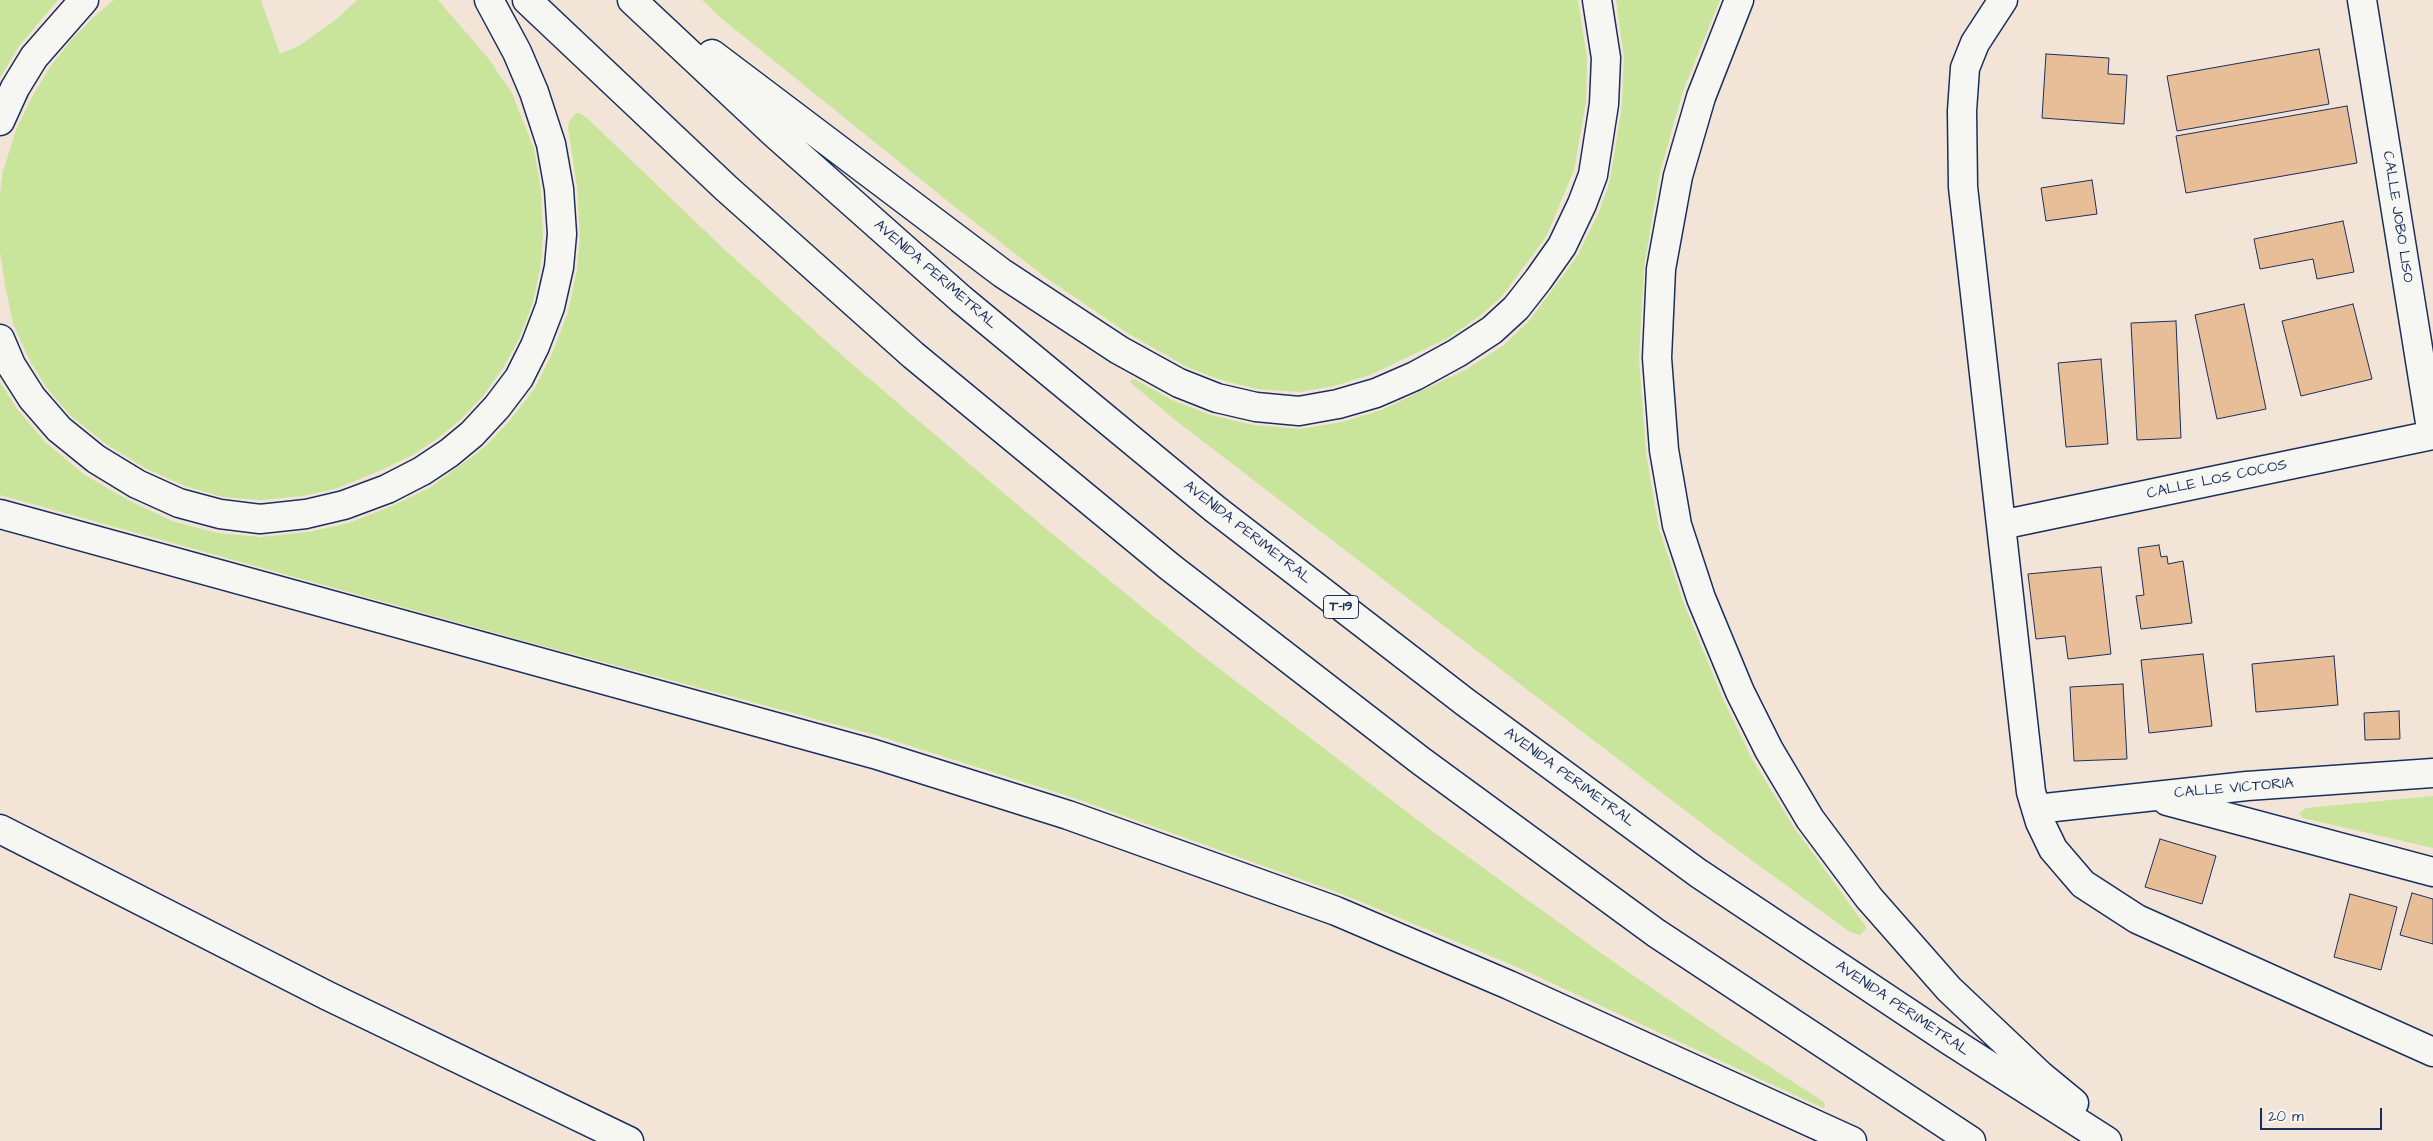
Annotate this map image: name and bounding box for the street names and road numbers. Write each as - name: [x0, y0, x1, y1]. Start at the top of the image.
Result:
- street label: CALLE JOBO LISO: [2378, 150, 2416, 284]
- street label: AVENIDA PERIMETRAL: [870, 216, 1000, 334]
- street label: CALLE LOS COCOS: [2145, 456, 2289, 504]
- street label: AVENIDA PERIMETRAL: [1179, 477, 1315, 589]
- road number: T-19: [1324, 596, 1358, 618]
- street label: AVENIDA PERIMETRAL: [1500, 724, 1638, 832]
- street label: CALLE VICTORIA: [2173, 775, 2295, 803]
- street label: AVENIDA PERIMETRAL: [1832, 957, 1972, 1061]

